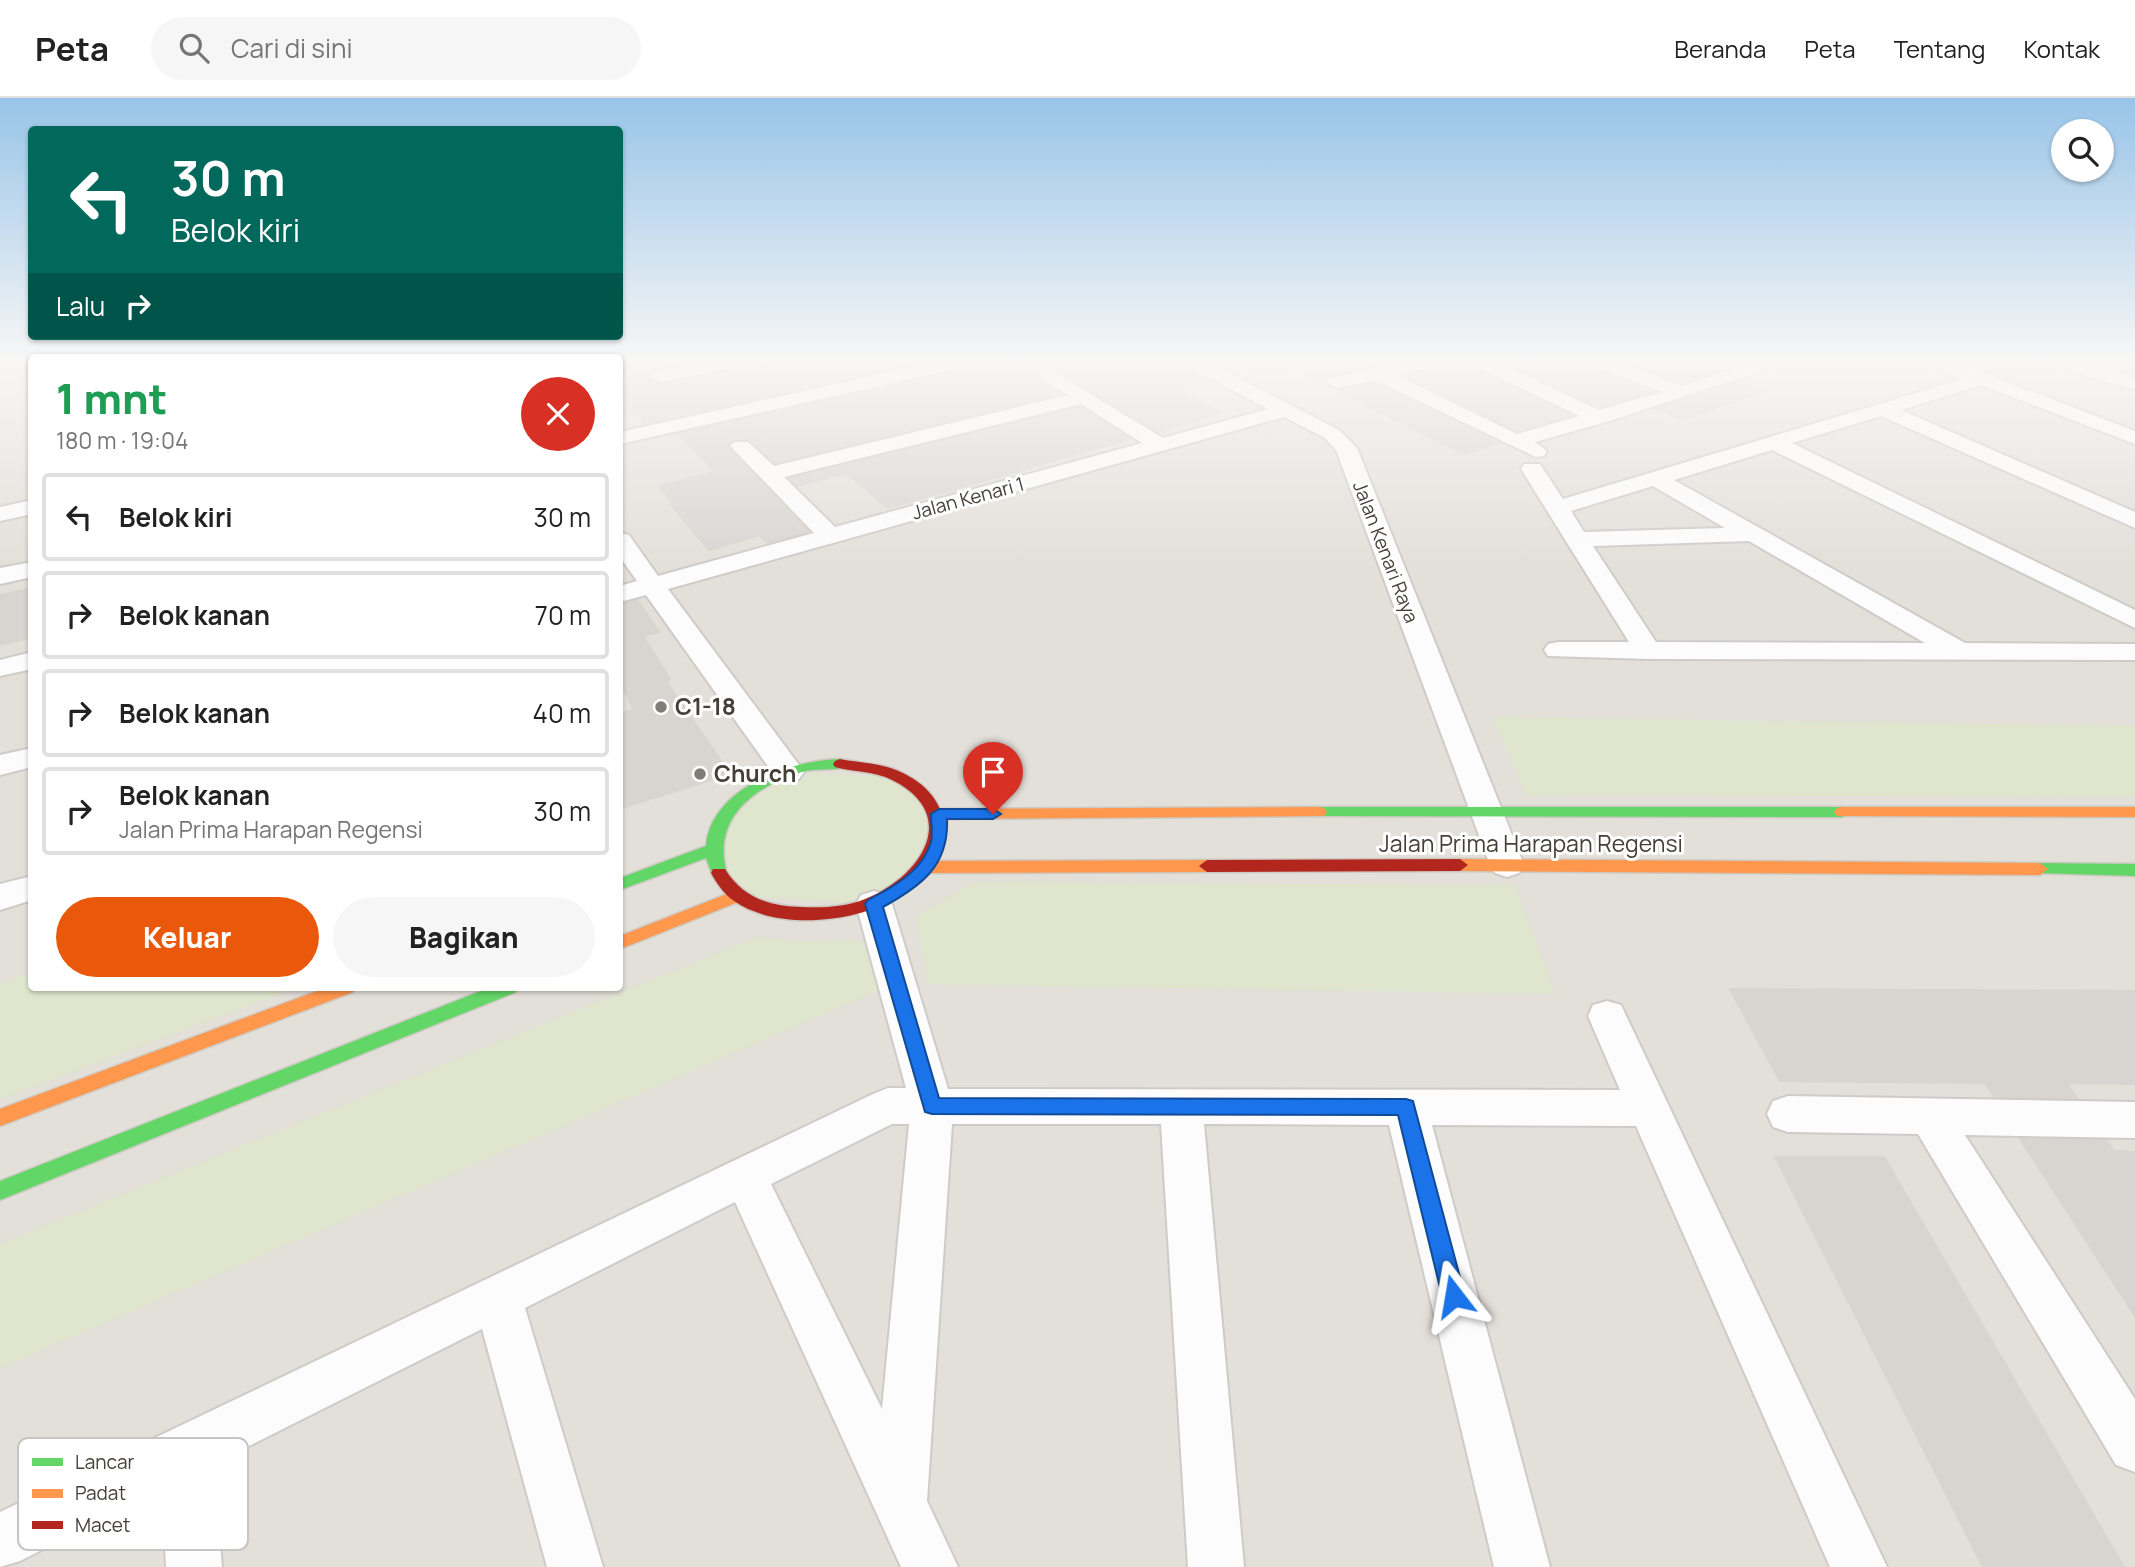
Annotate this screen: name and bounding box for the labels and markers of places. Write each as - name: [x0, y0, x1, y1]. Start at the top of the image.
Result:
- place label: C1-18: [675, 690, 736, 722]
- marker: C1-18: [653, 699, 669, 715]
- pin: [963, 742, 1023, 814]
- place label: Church: [714, 757, 796, 789]
- marker: Church: [692, 766, 708, 782]

